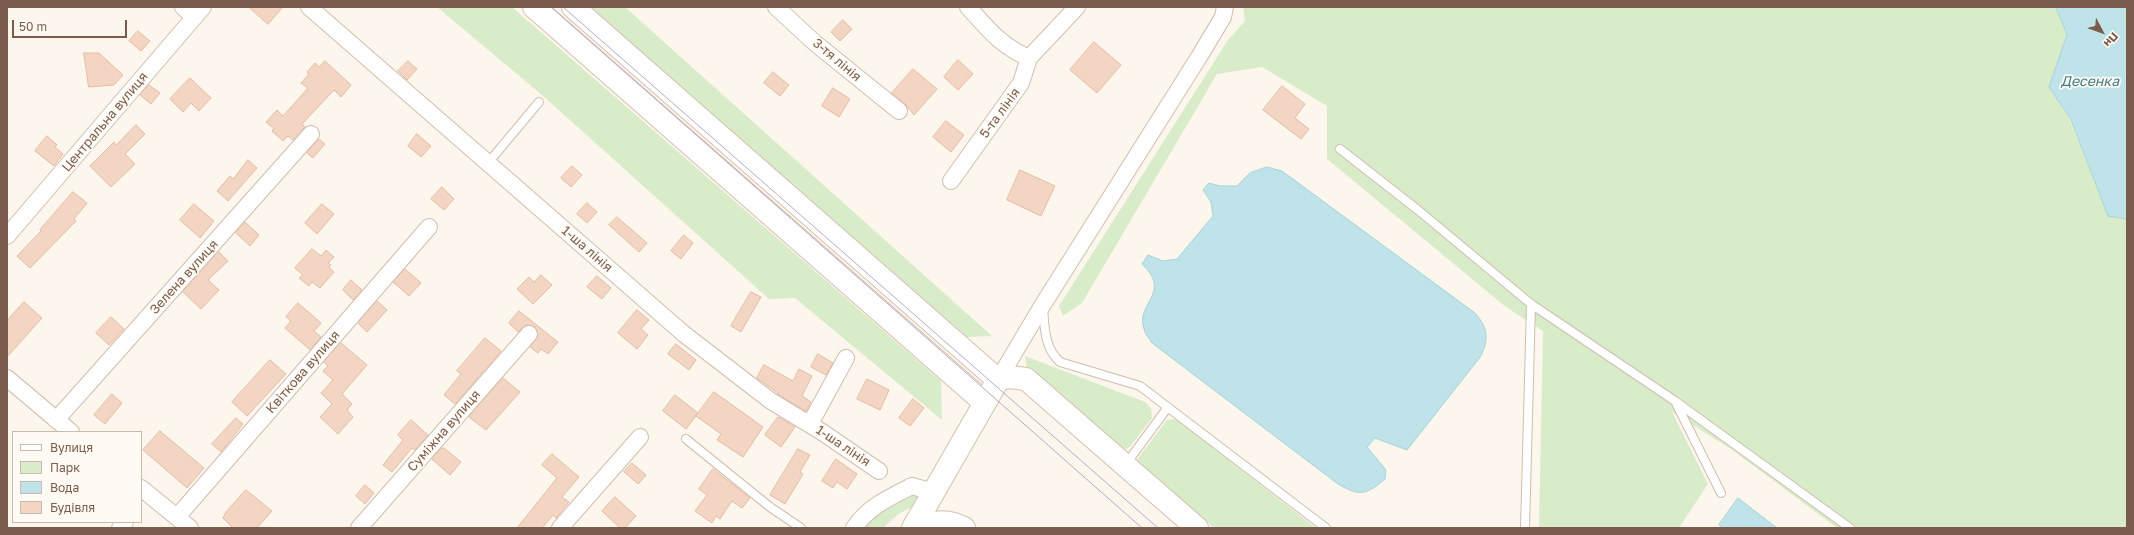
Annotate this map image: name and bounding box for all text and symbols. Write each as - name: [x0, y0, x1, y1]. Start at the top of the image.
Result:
- scale bar: [14, 12, 129, 38]
- north arrow: [2082, 12, 2122, 52]
- text: 50 m: [19, 19, 47, 34]
- text: Пн: [2102, 30, 2121, 50]
- street label: 3-тя лінія: [810, 35, 864, 85]
- street label: Центральна вулиця: [59, 69, 151, 175]
- water label: Десенка: [2061, 74, 2119, 90]
- street label: 5-та лінія: [977, 85, 1023, 141]
- street label: 1-ша лінія: [558, 223, 616, 275]
- street label: Зелена вулиця: [147, 237, 221, 317]
- street label: Квіткова вулиця: [263, 327, 343, 417]
- street label: Суміжна вулиця: [404, 387, 484, 475]
- street label: 1-ша лінія: [813, 422, 873, 470]
- legend: [12, 431, 142, 523]
- text: Вулиця: [50, 440, 93, 455]
- text: Парк: [50, 460, 80, 475]
- text: Вода: [50, 480, 79, 495]
- text: Будівля: [50, 500, 95, 515]

